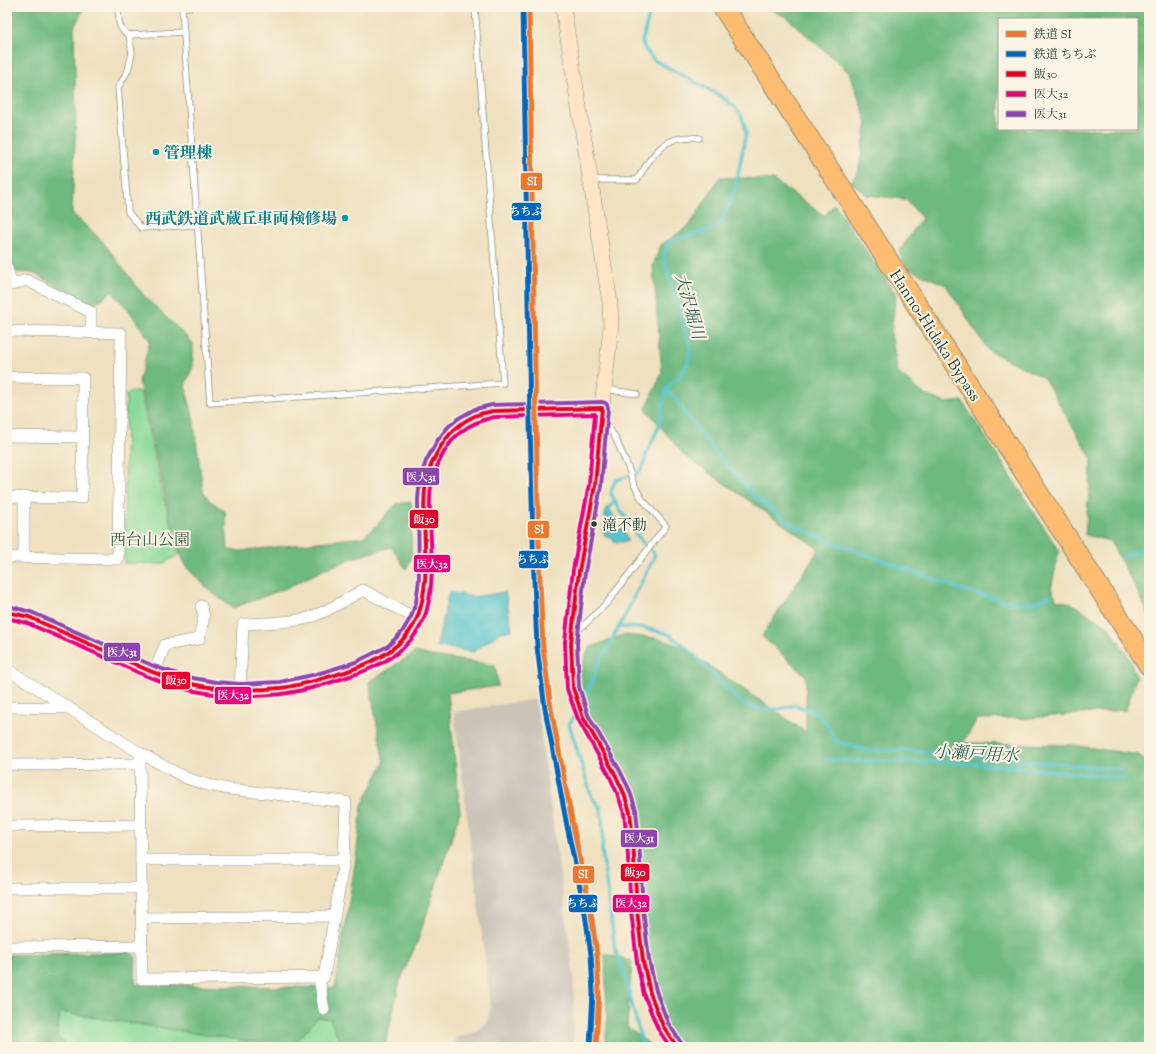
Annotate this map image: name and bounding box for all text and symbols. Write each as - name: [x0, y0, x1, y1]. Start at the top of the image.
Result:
- legend: [998, 18, 1138, 130]
- text: 鉄道 SI: [1033, 26, 1072, 44]
- text: 鉄道 ちちぶ: [1033, 46, 1097, 64]
- text: 飯30: [1034, 66, 1057, 84]
- text: 医大32: [1034, 86, 1069, 104]
- text: 医大31: [1034, 106, 1067, 124]
- place label: 管理棟: [164, 143, 212, 166]
- marker: 管理棟: [151, 147, 161, 157]
- line badge: SI: [520, 172, 543, 191]
- text: SI: [527, 174, 537, 190]
- line badge: ちちぶ: [511, 202, 542, 221]
- text: ちちぶ: [510, 204, 543, 220]
- place label: 西武鉄道武蔵丘車両検修場: [145, 209, 337, 232]
- marker: 西武鉄道武蔵丘車両検修場: [340, 213, 350, 223]
- street label: Hanno-Hidaka Bypass: [883, 266, 985, 407]
- water label: 大沢堀川: [667, 271, 710, 344]
- line badge: 医大31: [402, 467, 440, 486]
- text: 医大31: [406, 470, 436, 486]
- line badge: 飯30: [409, 509, 439, 529]
- text: 飯30: [412, 512, 435, 528]
- place label: 滝不動: [602, 516, 647, 537]
- marker: 滝不動: [589, 519, 599, 529]
- line badge: SI: [527, 520, 550, 539]
- text: SI: [534, 522, 544, 538]
- park label: 西台山公園: [110, 530, 190, 553]
- line badge: ちちぶ: [518, 550, 549, 569]
- text: ちちぶ: [517, 552, 550, 568]
- line badge: 医大32: [413, 554, 451, 573]
- text: 医大32: [416, 557, 449, 573]
- line badge: 医大31: [103, 642, 141, 662]
- text: 医大31: [107, 645, 137, 661]
- line badge: 飯30: [161, 671, 191, 690]
- text: 飯30: [164, 673, 187, 689]
- line badge: 医大32: [214, 686, 252, 705]
- text: 医大32: [217, 688, 250, 704]
- water label: 小瀬戸用水: [933, 741, 1021, 769]
- line badge: 医大31: [620, 829, 658, 848]
- text: 医大31: [624, 831, 654, 847]
- line badge: 飯30: [620, 863, 650, 882]
- line badge: SI: [572, 865, 595, 884]
- text: 飯30: [623, 865, 646, 881]
- text: SI: [578, 867, 588, 883]
- line badge: ちちぶ: [568, 894, 598, 913]
- line badge: 医大32: [612, 894, 650, 913]
- text: ちちぶ: [567, 896, 600, 912]
- text: 医大32: [615, 896, 648, 912]

